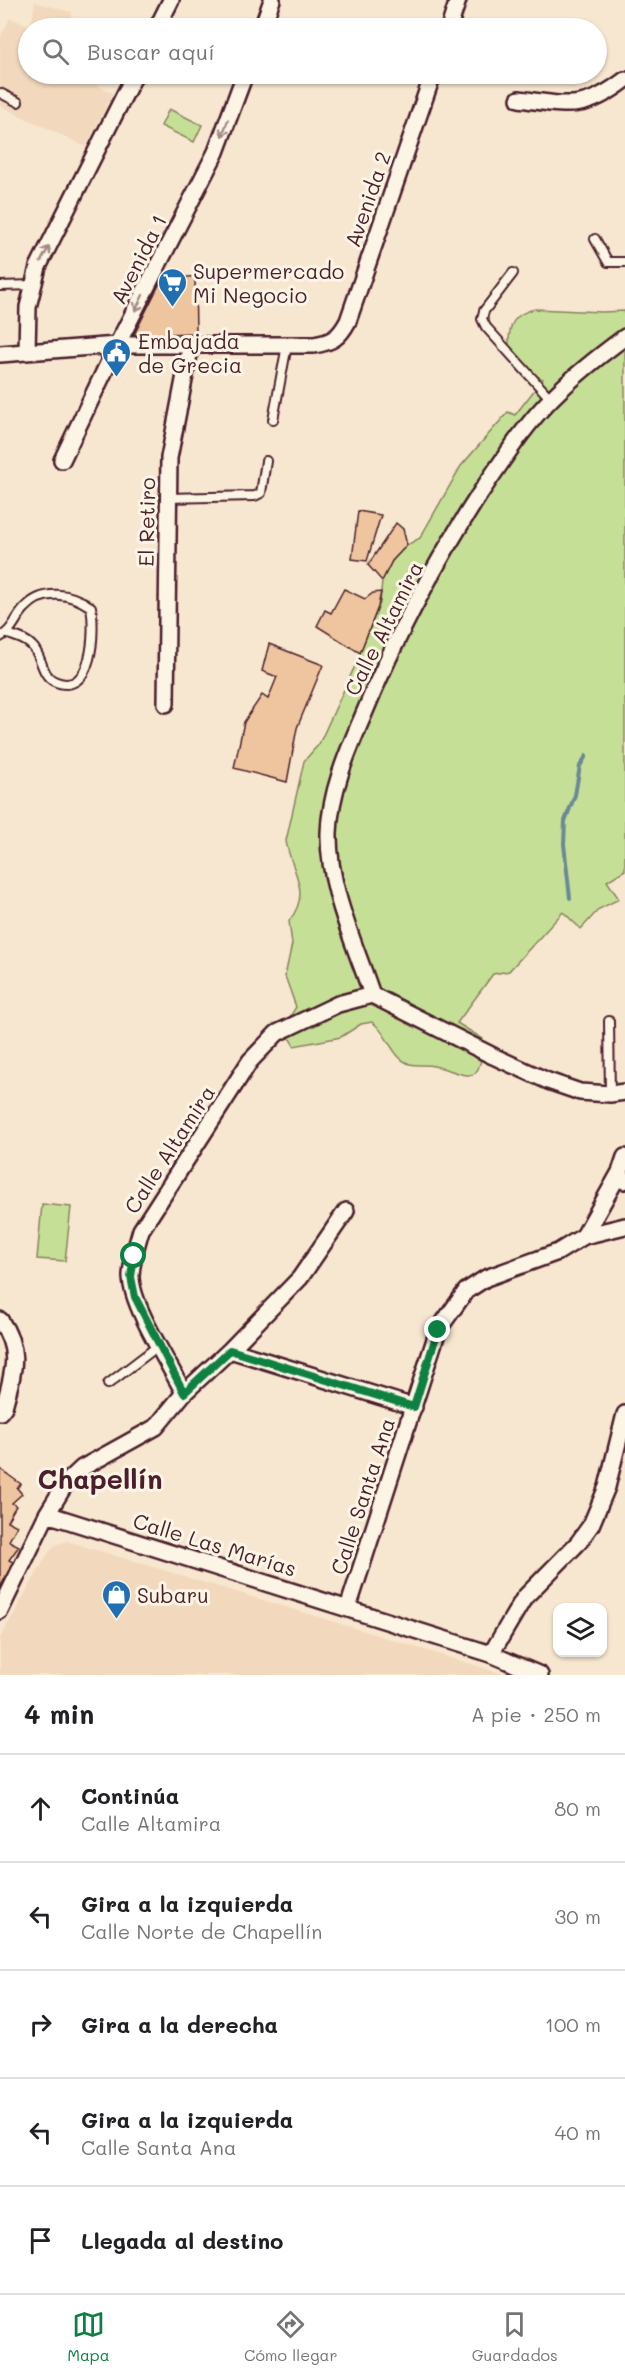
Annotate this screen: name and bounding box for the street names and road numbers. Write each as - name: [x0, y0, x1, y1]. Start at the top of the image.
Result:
- street label: Avenida 2: [338, 148, 396, 250]
- street label: Avenida 1: [104, 210, 172, 308]
- street label: El Retiro: [132, 477, 160, 567]
- street label: Calle Altamira: [338, 556, 428, 700]
- street label: Calle Altamira: [118, 1080, 220, 1218]
- street label: Calle Santa Ana: [324, 1414, 400, 1578]
- street label: Calle Las Marías: [130, 1506, 300, 1582]

